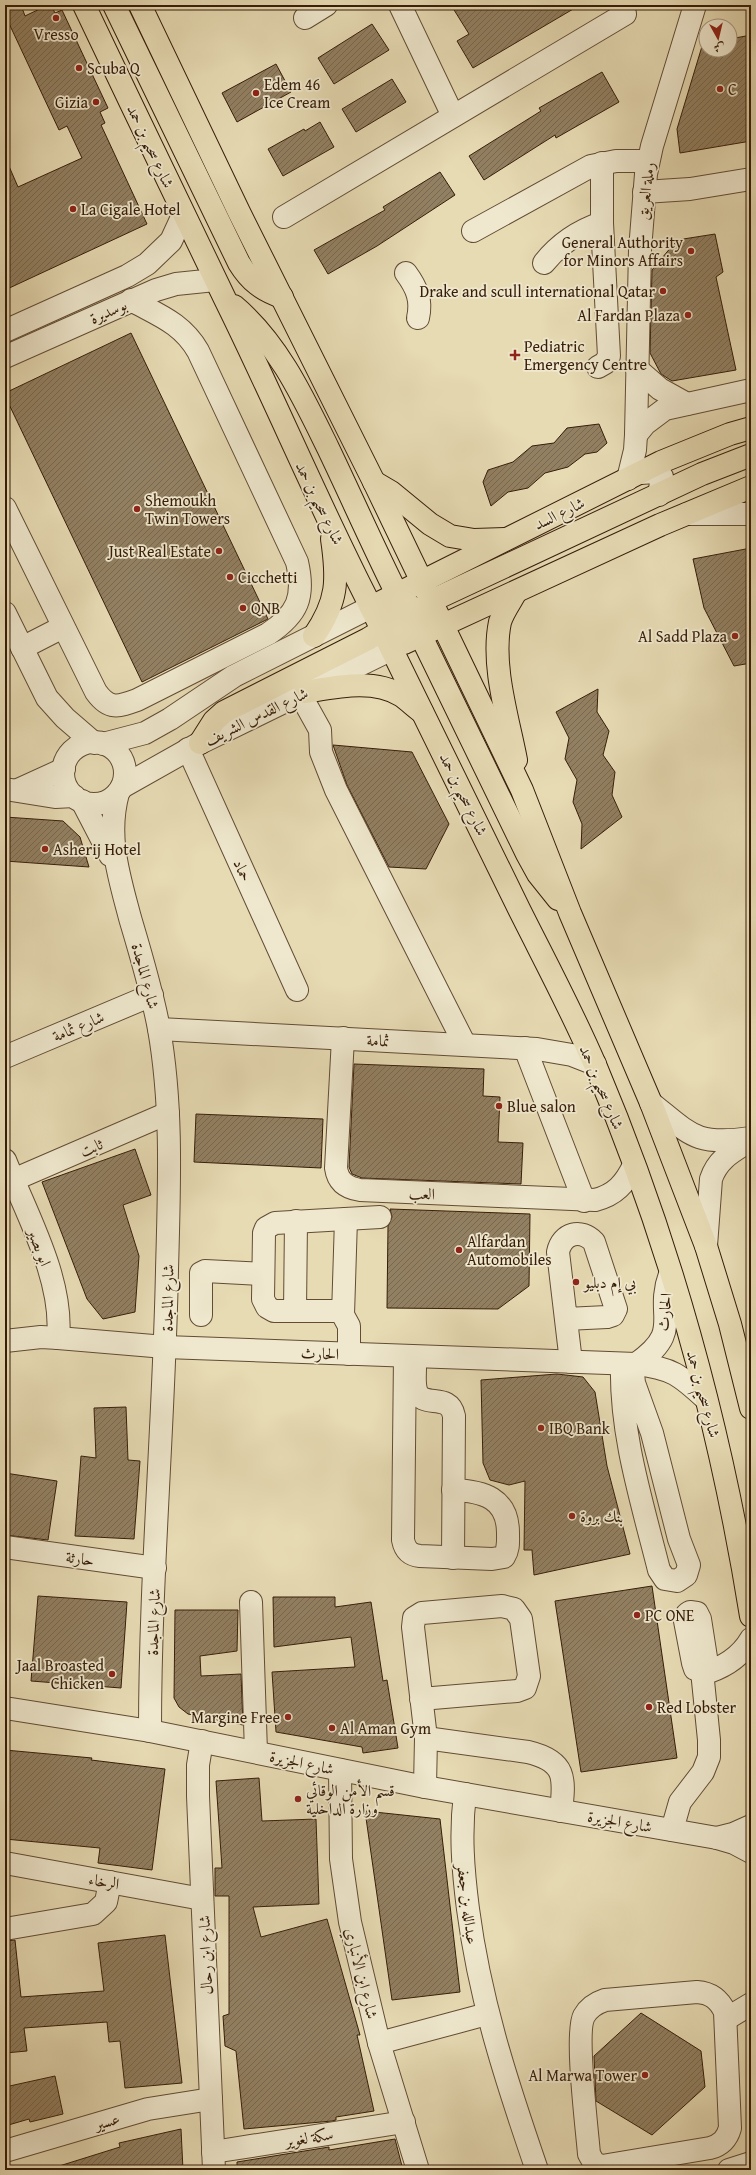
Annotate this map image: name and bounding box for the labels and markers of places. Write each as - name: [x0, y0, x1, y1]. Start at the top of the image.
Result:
- marker: Vresso: [51, 13, 61, 23]
- place label: Vresso: [33, 22, 79, 46]
- place label: Scuba Q: [87, 56, 141, 80]
- marker: Scuba Q: [74, 63, 84, 73]
- place label: Edem 46 Ice Cream: [264, 72, 330, 114]
- place label: C: [728, 77, 737, 101]
- marker: C: [715, 84, 725, 94]
- marker: Edem 46 Ice Cream: [251, 88, 261, 98]
- place label: Gizia: [55, 90, 88, 114]
- marker: Gizia: [91, 97, 101, 107]
- place label: La Cigale Hotel: [81, 197, 181, 221]
- marker: La Cigale Hotel: [68, 204, 78, 214]
- place label: General Authority for Minors Affairs: [562, 230, 683, 272]
- marker: General Authority for Minors Affairs: [686, 246, 696, 256]
- place label: Drake and scull international Qatar: [420, 279, 655, 303]
- marker: Drake and scull international Qatar: [658, 286, 668, 296]
- place label: Al Fardan Plaza: [577, 303, 680, 327]
- marker: Al Fardan Plaza: [683, 310, 693, 320]
- place label: Pediatric Emergency Centre: [524, 334, 647, 376]
- marker: Pediatric Emergency Centre: [509, 349, 521, 361]
- place label: Shemoukh Twin Towers: [145, 488, 230, 530]
- marker: Shemoukh Twin Towers: [132, 504, 142, 514]
- place label: Just Real Estate: [107, 539, 211, 563]
- marker: Just Real Estate: [214, 546, 224, 556]
- place label: Cicchetti: [238, 565, 298, 589]
- marker: Cicchetti: [225, 572, 235, 582]
- place label: QNB: [251, 596, 280, 620]
- marker: QNB: [238, 603, 248, 613]
- place label: Al Sadd Plaza: [638, 624, 727, 648]
- marker: Al Sadd Plaza: [730, 631, 740, 641]
- place label: Asherij Hotel: [53, 837, 141, 861]
- marker: Asherij Hotel: [40, 844, 50, 854]
- place label: Blue salon: [507, 1094, 576, 1118]
- marker: Blue salon: [494, 1101, 504, 1111]
- place label: Alfardan Automobiles: [467, 1229, 552, 1271]
- marker: Alfardan Automobiles: [454, 1245, 464, 1255]
- place label: بي إم دبليو: [582, 1270, 636, 1297]
- marker: بي إم دبليو: [571, 1277, 581, 1287]
- place label: IBQ Bank: [549, 1416, 611, 1440]
- marker: IBQ Bank: [536, 1423, 546, 1433]
- place label: بنك بروة: [580, 1504, 623, 1528]
- marker: بنك بروة: [567, 1511, 577, 1521]
- place label: PC ONE: [645, 1603, 694, 1627]
- marker: PC ONE: [632, 1610, 642, 1620]
- place label: Jaal Broasted Chicken: [15, 1653, 104, 1695]
- marker: Jaal Broasted Chicken: [107, 1669, 117, 1679]
- place label: Red Lobster: [657, 1695, 737, 1719]
- marker: Red Lobster: [644, 1702, 654, 1712]
- place label: Margine Free: [191, 1705, 280, 1729]
- marker: Margine Free: [283, 1712, 293, 1722]
- place label: Al Aman Gym: [340, 1716, 431, 1740]
- marker: Al Aman Gym: [327, 1723, 337, 1733]
- place label: قسم الأمن الوقائي وزارة الداخلية: [306, 1778, 395, 1820]
- marker: قسم الأمن الوقائي وزارة الداخلية: [293, 1794, 303, 1804]
- place label: Al Marwa Tower: [528, 2063, 637, 2087]
- marker: Al Marwa Tower: [640, 2070, 650, 2080]

